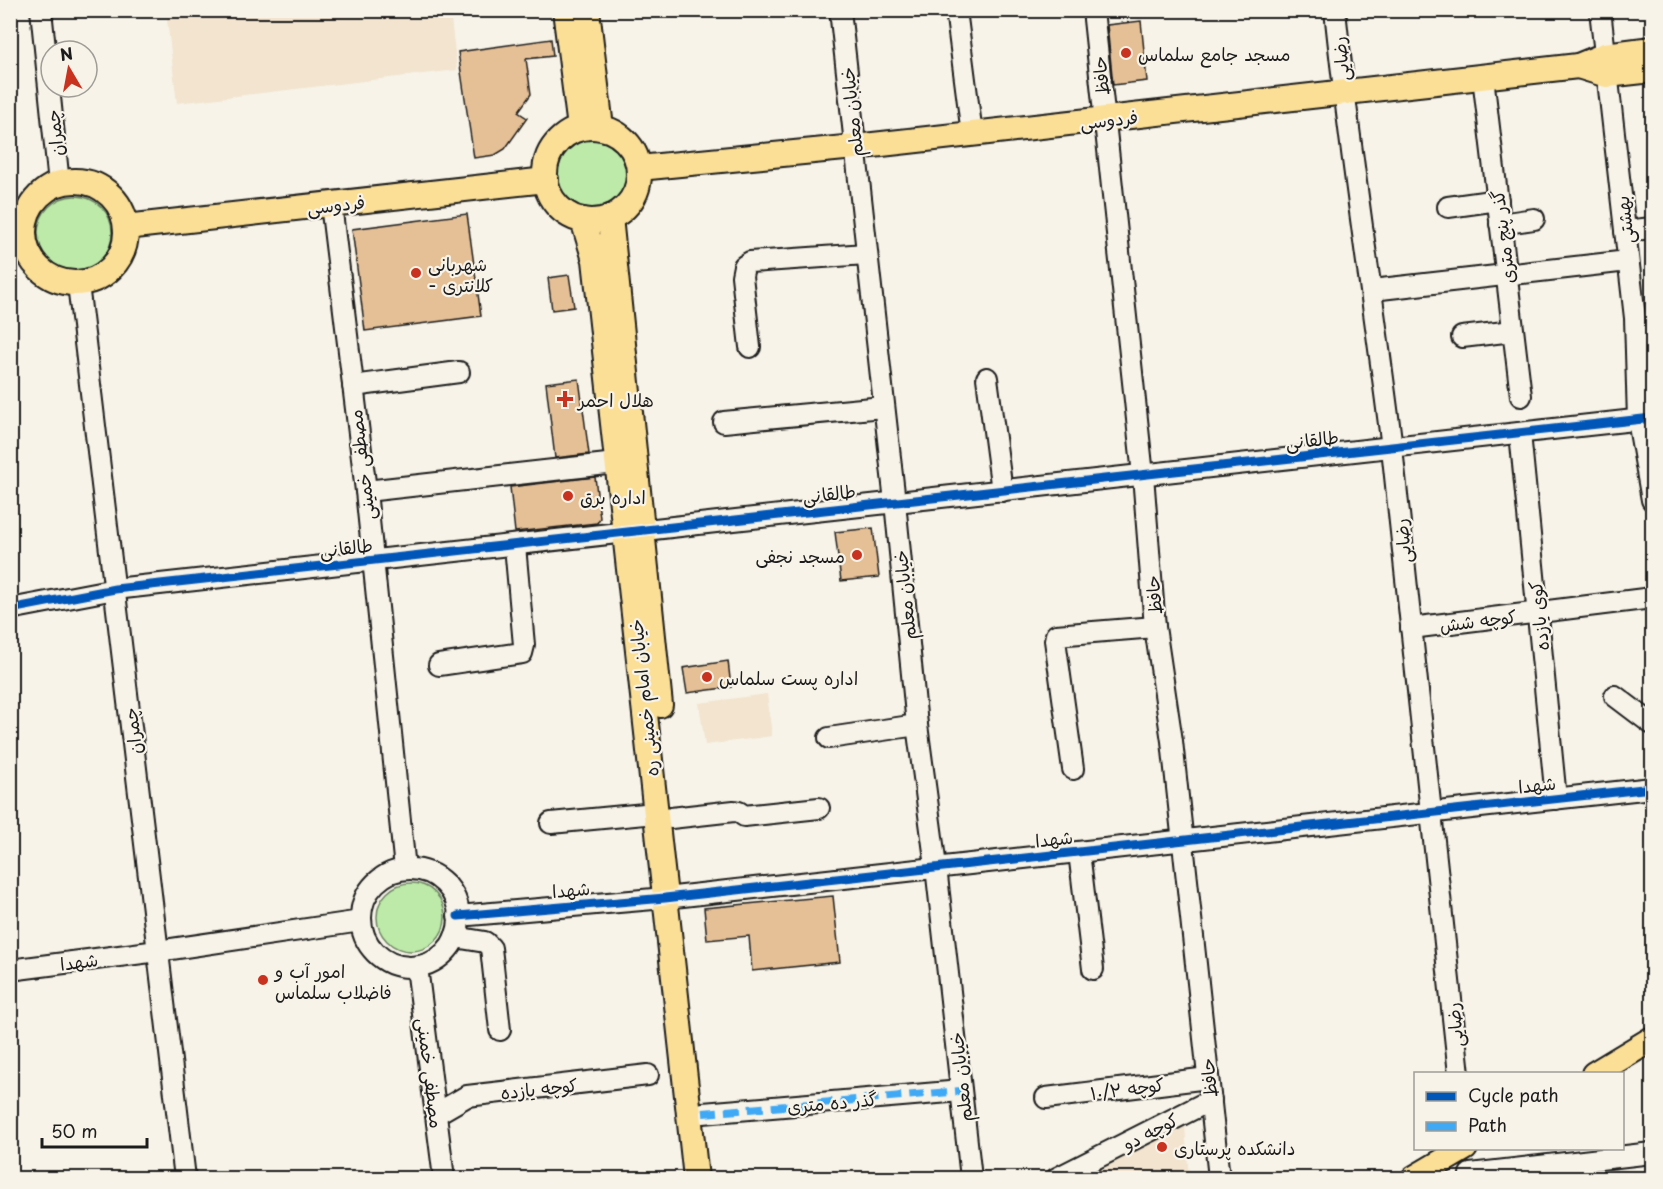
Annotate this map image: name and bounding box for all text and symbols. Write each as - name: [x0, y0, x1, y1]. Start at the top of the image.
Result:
- street label: رضایی: [1324, 35, 1356, 83]
- north arrow: [39, 39, 99, 99]
- text: N: [58, 40, 75, 66]
- place label: مسجد جامع سلماس: [1138, 40, 1290, 68]
- marker: مسجد جامع سلماس: [1119, 46, 1133, 60]
- street label: حافظ: [1085, 55, 1115, 97]
- street label: خیابان معلم: [833, 66, 871, 158]
- street label: فردوسی: [1079, 103, 1139, 135]
- street label: چمران: [38, 108, 70, 158]
- street label: فردوسی: [306, 188, 366, 220]
- street label: گذر پنج متری: [1483, 188, 1521, 285]
- street label: بهشتی: [1608, 194, 1640, 246]
- place label: شهربانی - کلانتری: [428, 250, 493, 298]
- marker: شهربانی - کلانتری: [409, 266, 423, 280]
- place label: هلال احمر: [576, 386, 654, 413]
- marker: هلال احمر: [556, 390, 574, 408]
- street label: مصطفی خمینی: [341, 408, 381, 522]
- street label: طالقانی: [1284, 423, 1340, 455]
- street label: طالقانی: [801, 477, 857, 509]
- place label: اداره برق: [580, 483, 646, 510]
- marker: اداره برق: [561, 489, 575, 503]
- street label: رضایی: [1386, 517, 1418, 565]
- street label: طالقانی: [318, 531, 374, 563]
- place label: مسجد نجفی: [756, 542, 845, 569]
- marker: مسجد نجفی: [850, 548, 864, 562]
- street label: خیابان معلم: [886, 549, 924, 641]
- street label: حافظ: [1138, 574, 1168, 616]
- street label: کوی یازده: [1521, 579, 1555, 652]
- street label: کوچه شش: [1438, 602, 1518, 638]
- street label: خیابان امام خمینی ره: [621, 618, 667, 778]
- place label: اداره پست سلماس: [719, 664, 858, 691]
- marker: اداره پست سلماس: [700, 670, 714, 684]
- street label: چمران: [116, 706, 148, 756]
- street label: شهدا: [1517, 769, 1557, 799]
- street label: شهدا: [1034, 823, 1074, 853]
- street label: شهدا: [551, 874, 591, 904]
- street label: شهدا: [59, 945, 99, 977]
- place label: امور آب و فاضلاب سلماس: [273, 957, 392, 1005]
- marker: امور آب و فاضلاب سلماس: [256, 973, 270, 987]
- street label: رضایی: [1438, 1001, 1470, 1049]
- street label: مصطفی خمینی: [411, 1016, 451, 1130]
- street label: خیابان معلم: [942, 1031, 980, 1123]
- street label: حافظ: [1193, 1057, 1223, 1099]
- street label: کوچه ۱۰/۲: [1088, 1070, 1166, 1106]
- street label: کوچه یازده: [499, 1071, 579, 1105]
- legend: [1414, 1072, 1624, 1150]
- text: Cycle path: [1468, 1081, 1559, 1108]
- street label: گذر ده متری: [786, 1085, 878, 1119]
- street label: کوچه دو: [1116, 1105, 1183, 1157]
- scale bar: [42, 1111, 147, 1149]
- text: Path: [1468, 1111, 1507, 1138]
- text: 50 m: [51, 1117, 98, 1144]
- place label: دانشکده پرستاری: [1174, 1134, 1295, 1161]
- marker: دانشکده پرستاری: [1155, 1140, 1169, 1154]

